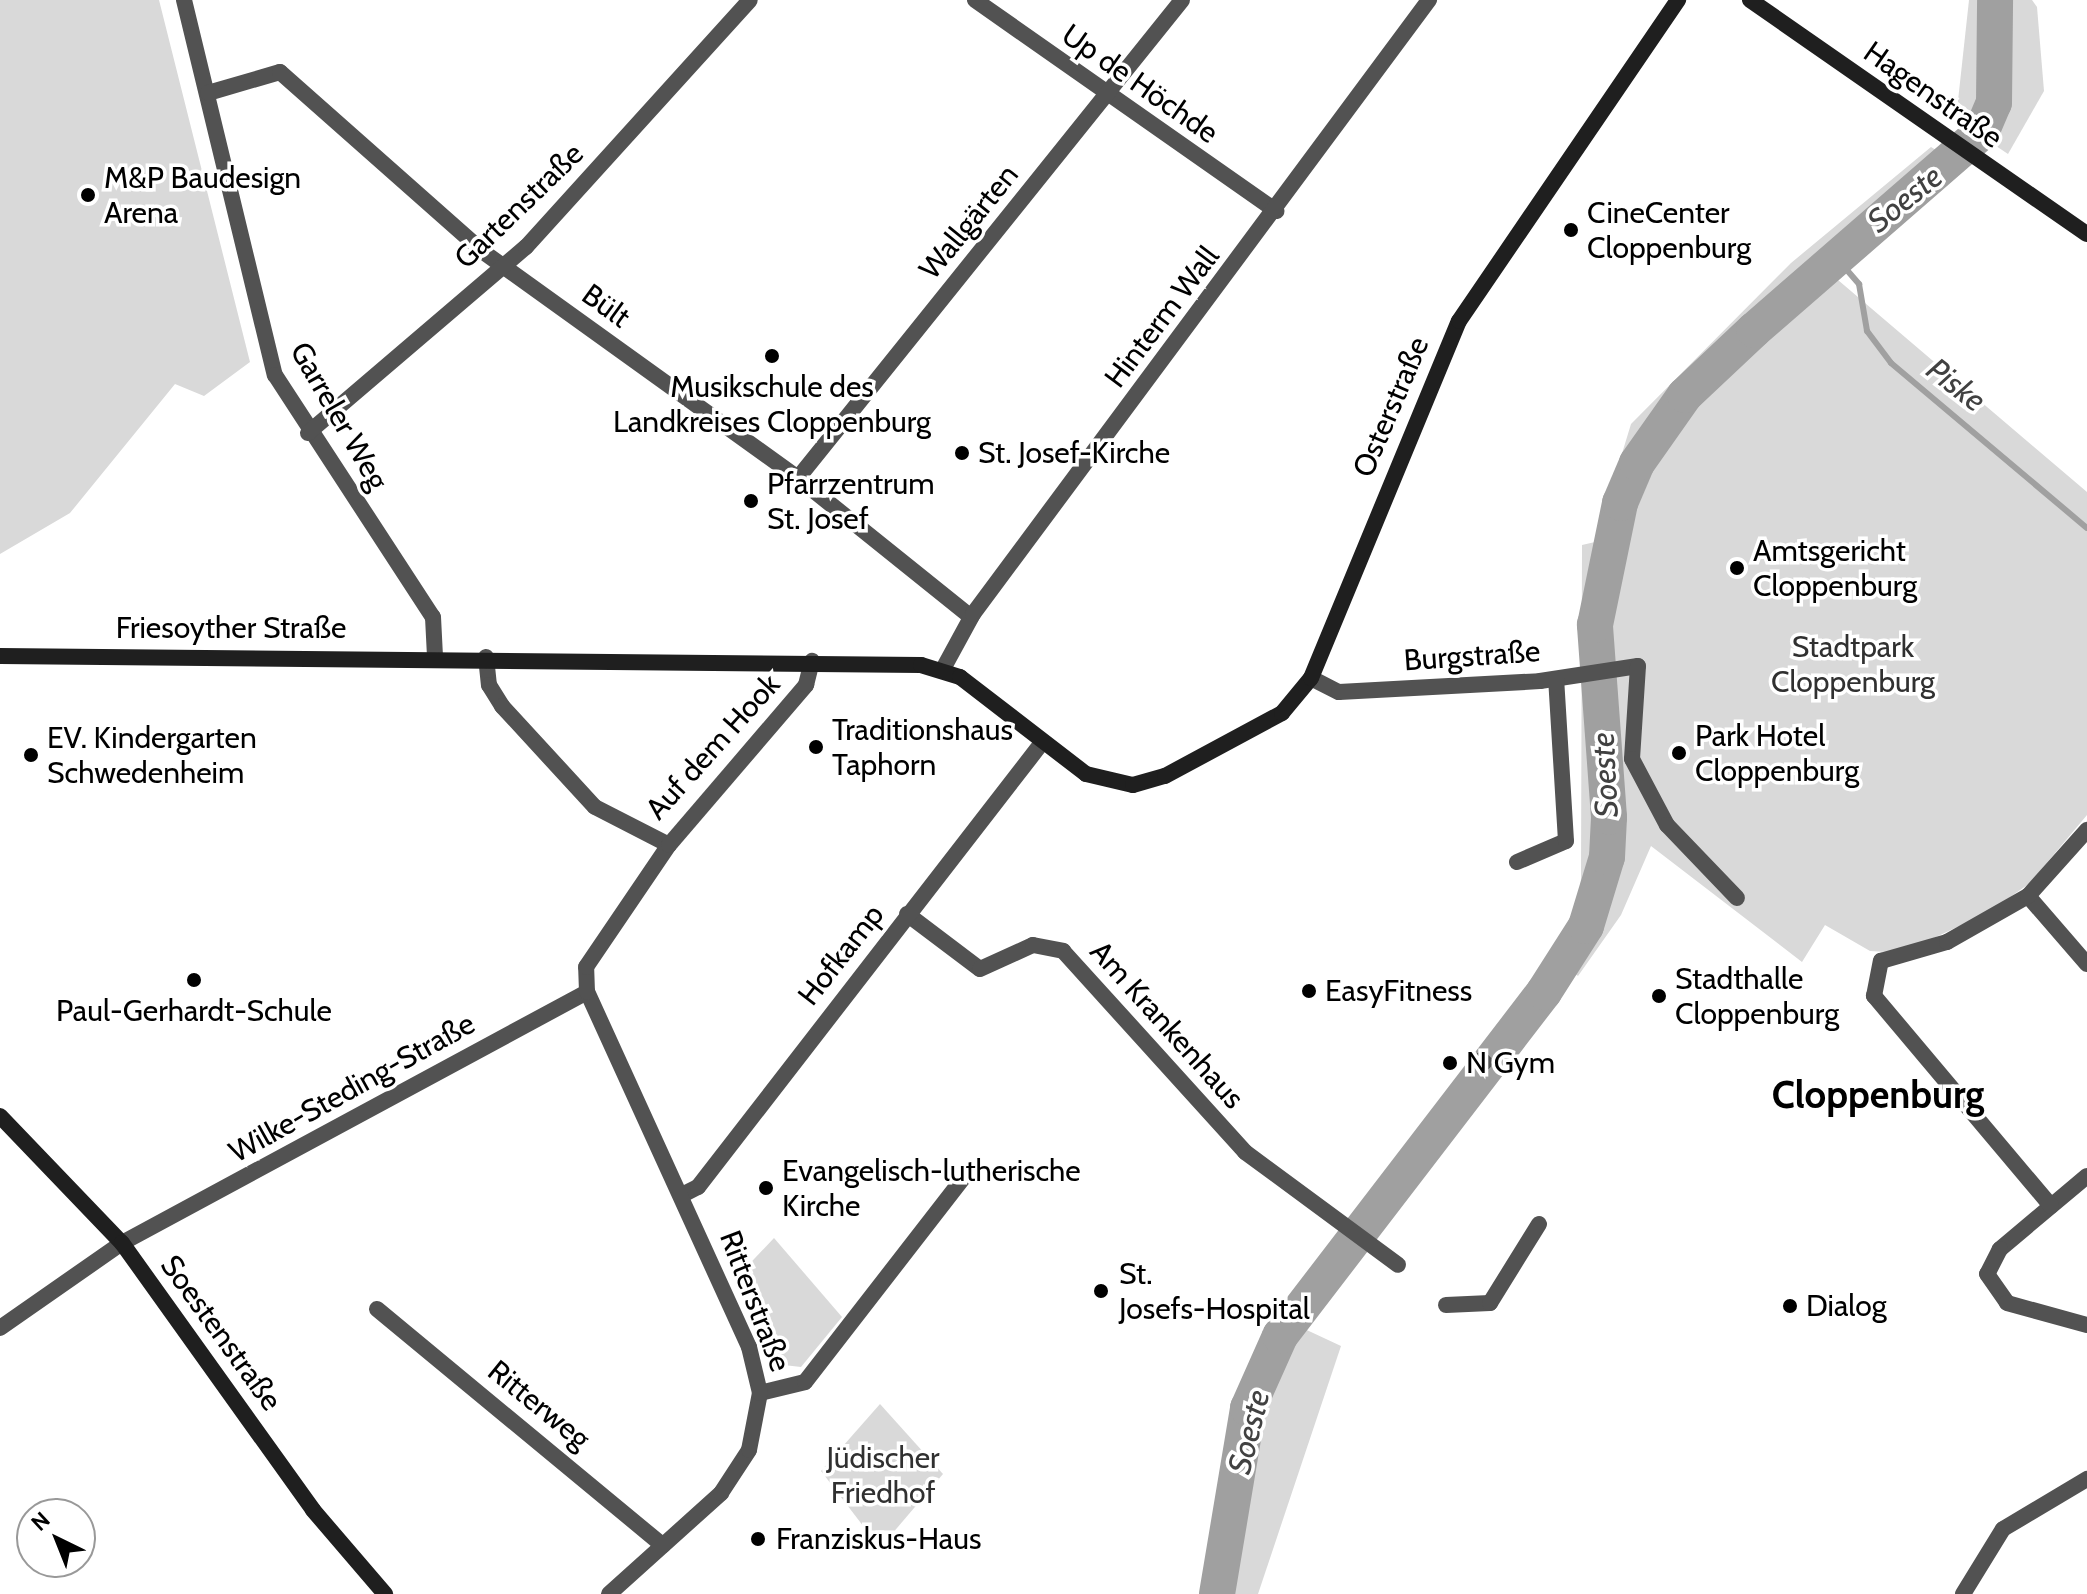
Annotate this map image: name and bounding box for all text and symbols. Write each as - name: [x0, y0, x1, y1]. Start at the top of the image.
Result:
- street label: Up de Höchde: [1055, 17, 1225, 151]
- street label: Hagenstraße: [1857, 34, 2009, 156]
- street label: Gartenstraße: [447, 136, 591, 276]
- water label: Soeste: [1860, 157, 1950, 241]
- street label: Wallgärten: [912, 158, 1026, 286]
- place label: M&P Baudesign Arena: [104, 160, 301, 230]
- marker: M&P Baudesign Arena: [79, 186, 97, 204]
- place label: CineCenter Cloppenburg: [1587, 195, 1751, 266]
- marker: CineCenter Cloppenburg: [1562, 221, 1580, 239]
- street label: Hinterm Wall: [1097, 239, 1227, 395]
- street label: Bült: [575, 277, 637, 335]
- street label: Osterstraße: [1345, 331, 1437, 483]
- street label: Garreler Weg: [282, 336, 396, 496]
- marker: Musikschule des Landkreises Cloppenburg: [763, 347, 781, 365]
- water label: Piske: [1919, 350, 1993, 420]
- place label: Musikschule des Landkreises Cloppenburg: [613, 369, 931, 440]
- place label: St. Josef-Kirche: [978, 435, 1170, 471]
- marker: St. Josef-Kirche: [953, 444, 971, 462]
- place label: Pfarrzentrum St. Josef: [767, 466, 935, 536]
- marker: Pfarrzentrum St. Josef: [742, 492, 760, 510]
- place label: Amtsgericht Cloppenburg: [1753, 533, 1917, 604]
- marker: Amtsgericht Cloppenburg: [1728, 559, 1746, 577]
- street label: Friesoyther Straße: [116, 610, 346, 646]
- park label: Stadtpark Cloppenburg: [1771, 629, 1935, 700]
- street label: Burgstraße: [1403, 633, 1541, 679]
- street label: Auf dem Hook: [638, 667, 788, 827]
- place label: Traditionshaus Taphorn: [832, 712, 1013, 782]
- place label: Park Hotel Cloppenburg: [1695, 718, 1859, 788]
- place label: EV. Kindergarten Schwedenheim: [47, 720, 257, 790]
- water label: Soeste: [1584, 731, 1626, 819]
- marker: Traditionshaus Taphorn: [807, 738, 825, 756]
- marker: Park Hotel Cloppenburg: [1670, 744, 1688, 762]
- marker: EV. Kindergarten Schwedenheim: [22, 746, 40, 764]
- street label: Hofkamp: [791, 898, 891, 1012]
- street label: Am Krankenhaus: [1082, 934, 1252, 1116]
- place label: Stadthalle Cloppenburg: [1675, 961, 1839, 1032]
- marker: Paul-Gerhardt-Schule: [185, 971, 203, 989]
- place label: EasyFitness: [1325, 973, 1472, 1009]
- marker: EasyFitness: [1300, 982, 1318, 1000]
- marker: Stadthalle Cloppenburg: [1650, 987, 1668, 1005]
- place label: Paul-Gerhardt-Schule: [56, 993, 332, 1029]
- street label: Wilke-Steding-Straße: [223, 1006, 481, 1170]
- place label: N Gym: [1466, 1045, 1555, 1081]
- marker: N Gym: [1441, 1054, 1459, 1072]
- district label: Cloppenburg: [1772, 1072, 1984, 1118]
- place label: Evangelisch-lutherische Kirche: [782, 1153, 1081, 1224]
- marker: Evangelisch-lutherische Kirche: [757, 1179, 775, 1197]
- street label: Ritterstraße: [712, 1226, 798, 1376]
- street label: Soestenstraße: [153, 1249, 289, 1417]
- place label: St. Josefs-Hospital: [1119, 1256, 1310, 1326]
- marker: St. Josefs-Hospital: [1090, 1280, 1112, 1302]
- place label: Dialog: [1806, 1288, 1887, 1324]
- marker: Dialog: [1781, 1297, 1799, 1315]
- street label: Ritterweg: [481, 1353, 597, 1457]
- water label: Soeste: [1220, 1386, 1278, 1478]
- park label: Jüdischer Friedhof: [826, 1440, 940, 1510]
- north arrow: [16, 1498, 96, 1578]
- text: N: [26, 1506, 56, 1537]
- place label: Franziskus-Haus: [776, 1521, 981, 1557]
- marker: Franziskus-Haus: [747, 1528, 769, 1550]

